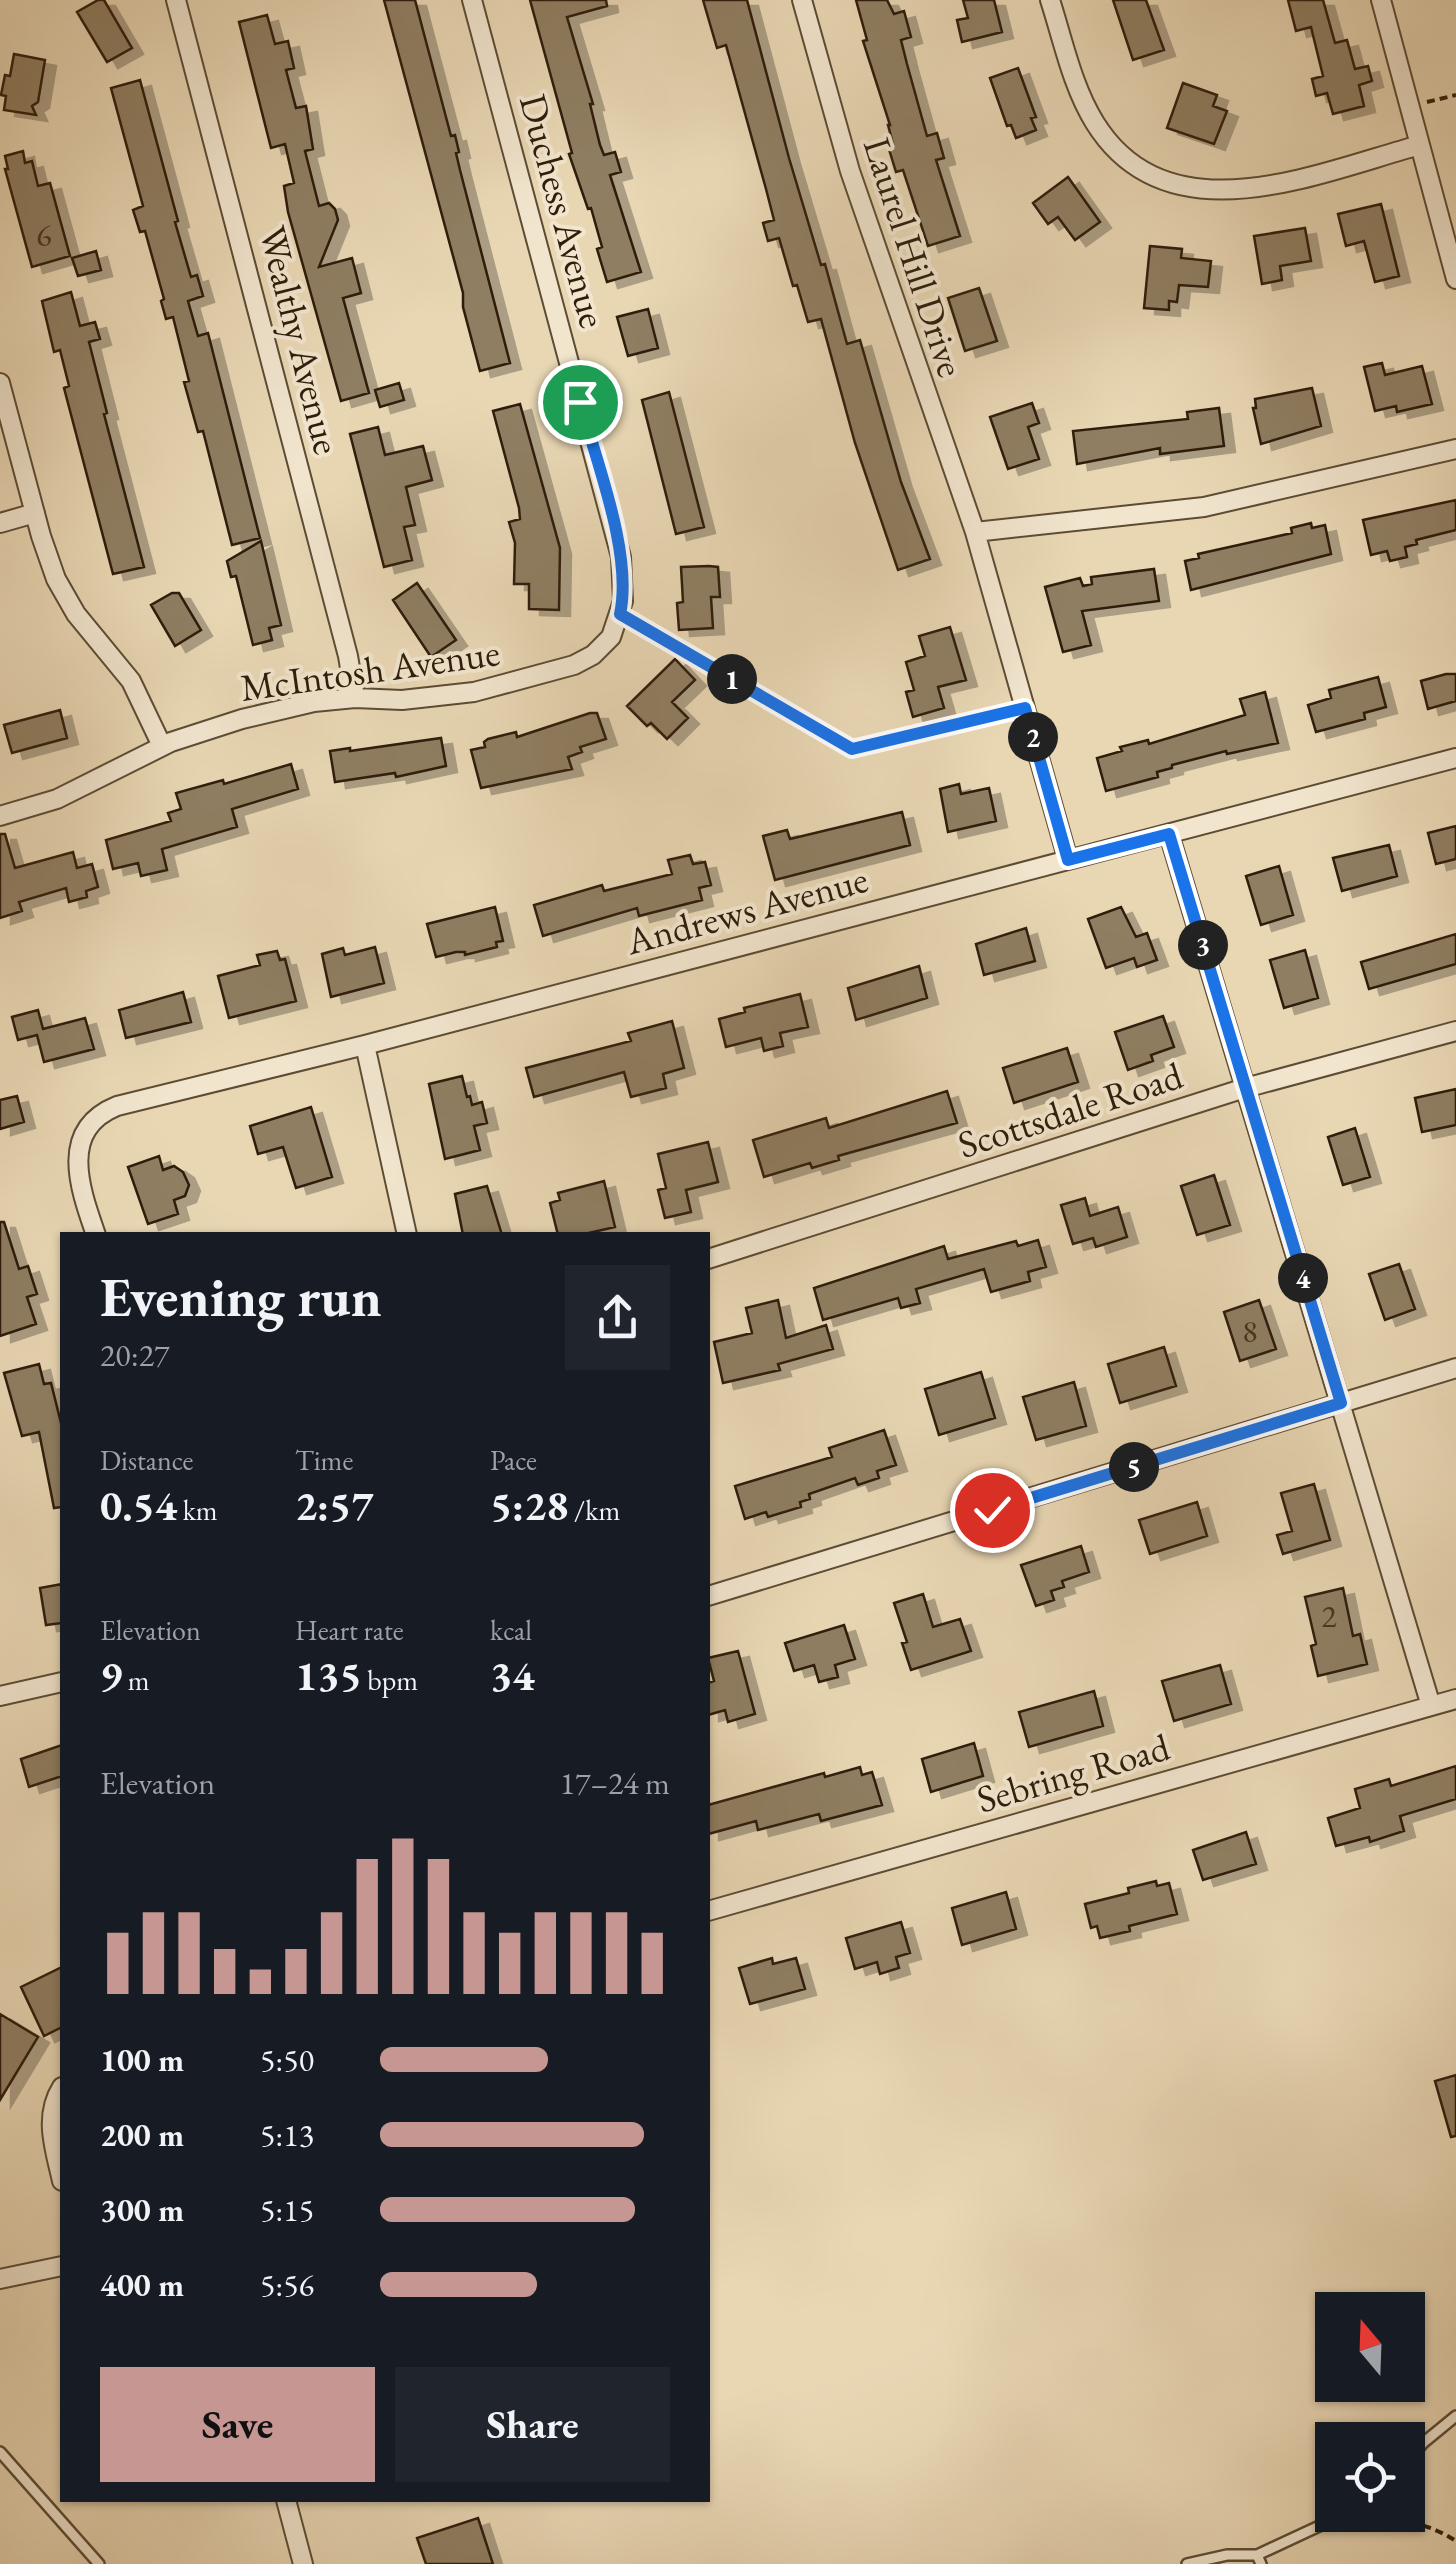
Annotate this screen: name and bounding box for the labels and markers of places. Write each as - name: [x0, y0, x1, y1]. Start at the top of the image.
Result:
- pin: [538, 360, 623, 445]
- pin: 1: [707, 654, 757, 704]
- pin: 2: [1008, 712, 1058, 762]
- pin: 3: [1178, 920, 1228, 970]
- pin: 4: [1278, 1253, 1328, 1303]
- pin: 5: [1109, 1442, 1159, 1492]
- pin: [950, 1468, 1035, 1553]

